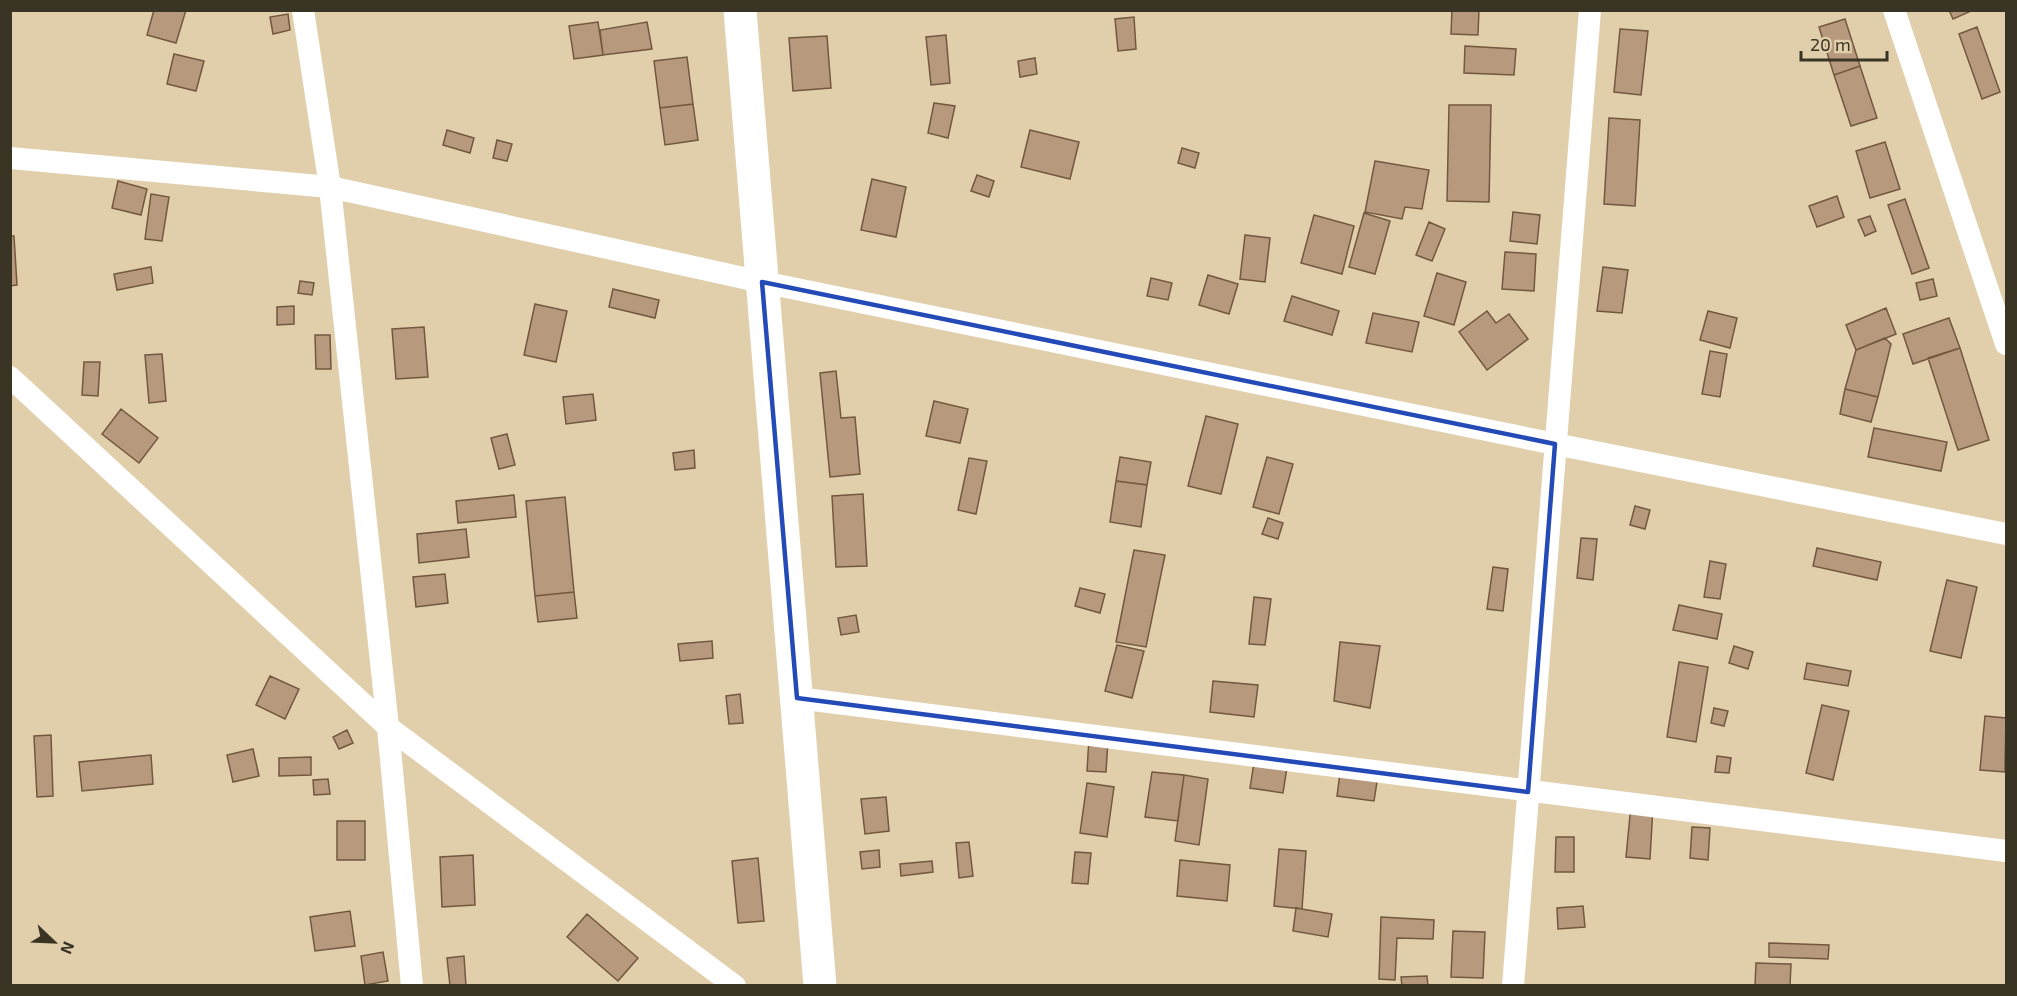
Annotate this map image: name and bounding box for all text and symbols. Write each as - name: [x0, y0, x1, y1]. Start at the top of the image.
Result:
- scale bar: [1801, 24, 1886, 62]
- text: 20 m: [1810, 33, 1851, 55]
- north arrow: [24, 912, 84, 972]
- text: N: [57, 939, 79, 957]

